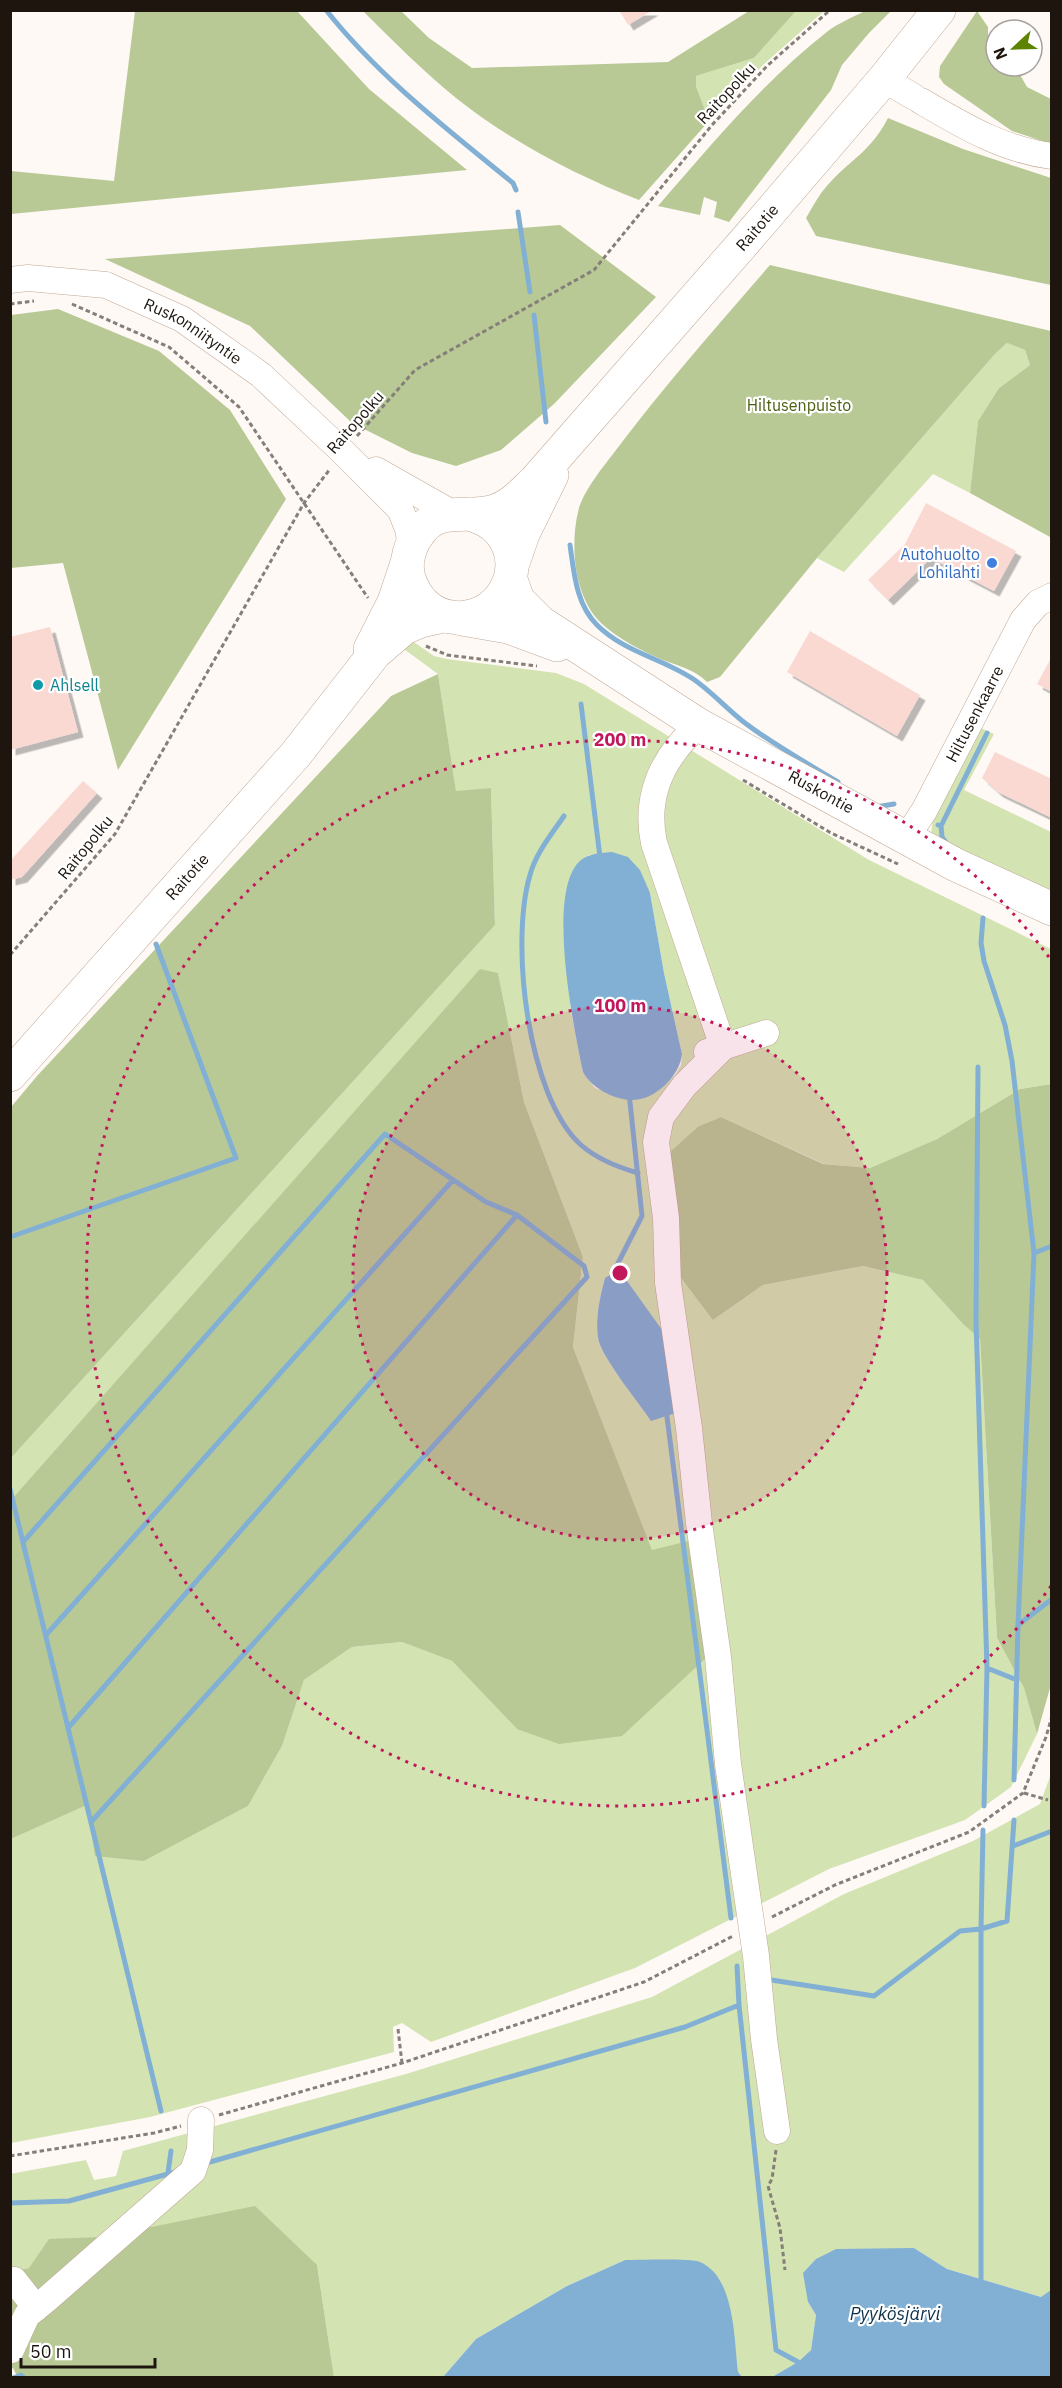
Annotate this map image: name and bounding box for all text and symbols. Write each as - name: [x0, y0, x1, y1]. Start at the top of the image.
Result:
- north arrow: [984, 18, 1044, 78]
- text: N: [989, 44, 1012, 63]
- street label: Raitopolku: [692, 58, 760, 128]
- street label: Raitotie: [731, 200, 783, 255]
- street label: Ruskonniityntie: [141, 293, 246, 368]
- street label: Raitopolku: [322, 386, 388, 458]
- park label: Hiltusenpuisto: [747, 395, 851, 415]
- place label: Autohuolto Lohilahti: [900, 544, 980, 582]
- marker: Autohuolto Lohilahti: [985, 556, 999, 570]
- street label: Hiltusenkaarre: [941, 662, 1008, 765]
- place label: Ahlsell: [50, 675, 99, 695]
- marker: Ahlsell: [31, 678, 45, 692]
- text: 200 m: [594, 728, 646, 751]
- street label: Ruskontie: [785, 766, 858, 818]
- street label: Raitopolku: [53, 811, 117, 883]
- street label: Raitotie: [161, 849, 213, 904]
- text: 100 m: [594, 994, 646, 1017]
- centre of rings: [610, 1263, 630, 1283]
- water label: Pyykösjärvi: [850, 2302, 941, 2325]
- scale bar: [21, 2331, 154, 2369]
- text: 50 m: [30, 2340, 72, 2363]

